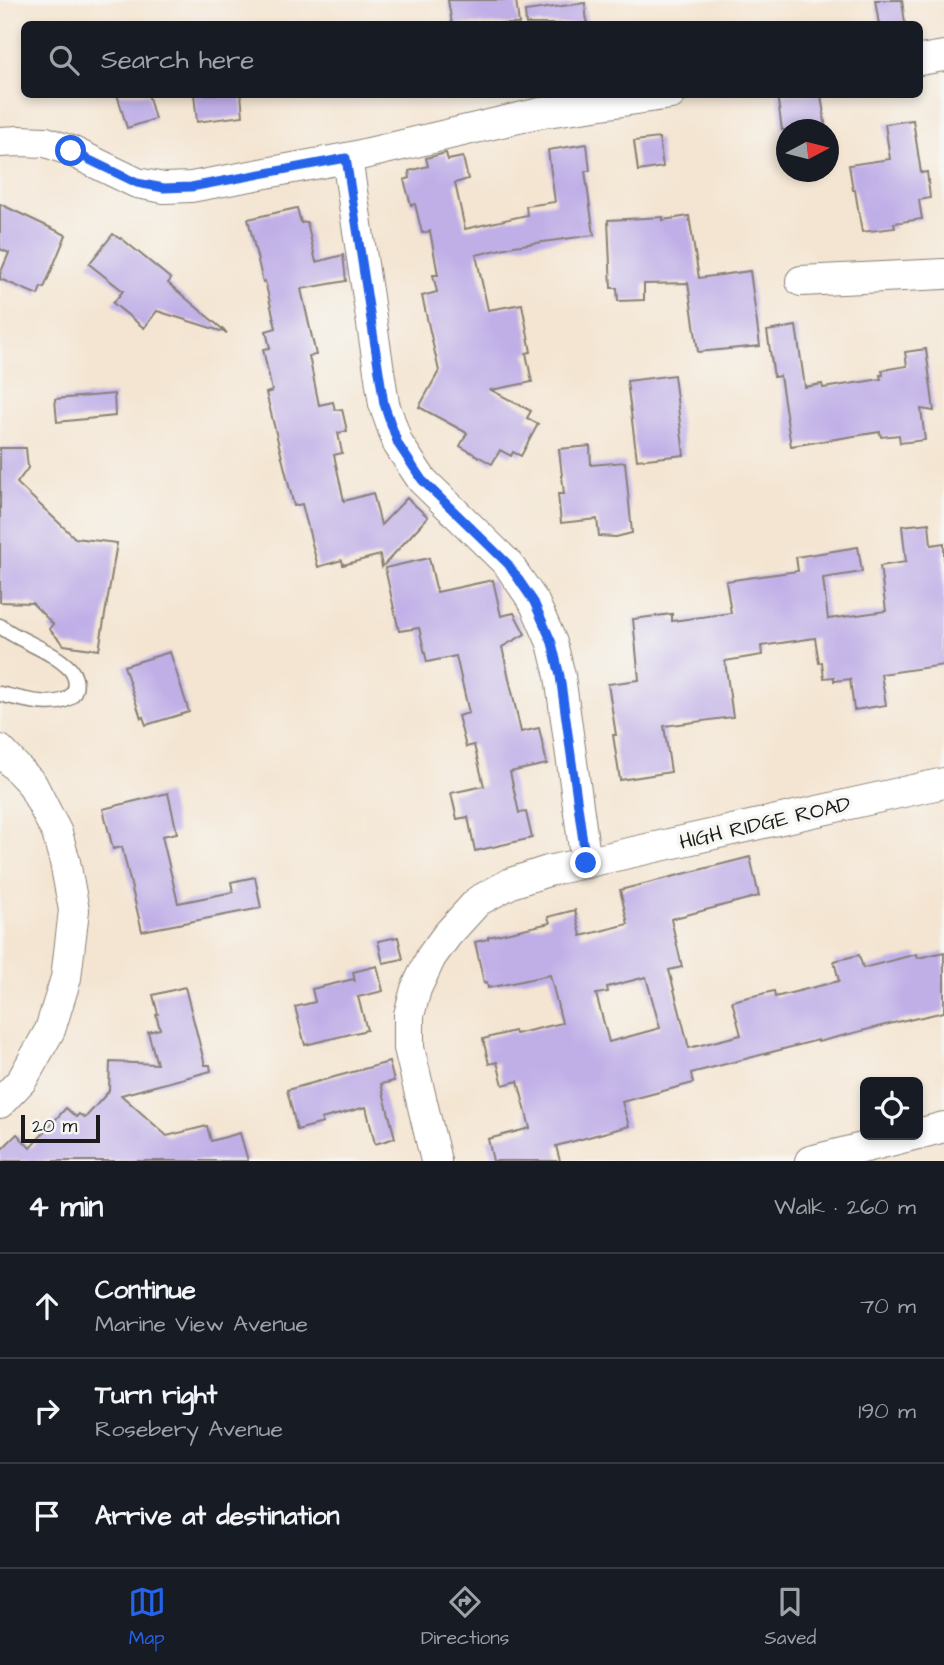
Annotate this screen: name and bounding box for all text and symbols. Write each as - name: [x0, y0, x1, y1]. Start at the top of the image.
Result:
- search box: [21, 21, 923, 98]
- icon: search: [45, 41, 83, 79]
- text: Search here: [101, 42, 254, 78]
- north arrow: [776, 119, 839, 182]
- route start: [55, 135, 86, 166]
- street label: HIGH RIDGE ROAD: [677, 789, 854, 857]
- route end: [570, 847, 601, 878]
- map controls: [860, 1077, 923, 1140]
- button: locate: [860, 1077, 923, 1140]
- scale bar: [21, 1112, 100, 1144]
- text: 20 m: [32, 1113, 77, 1140]
- text: 4 min: [28, 1186, 103, 1228]
- text: Walk · 260 m: [774, 1191, 916, 1223]
- text: Continue: [95, 1272, 196, 1308]
- icon: ahead: [28, 1287, 66, 1325]
- text: 70 m: [860, 1290, 916, 1322]
- text: Marine View Avenue: [95, 1308, 308, 1340]
- text: Turn right: [95, 1377, 217, 1413]
- icon: right: [28, 1392, 66, 1430]
- text: 190 m: [858, 1395, 916, 1427]
- text: Rosebery Avenue: [95, 1413, 283, 1445]
- icon: arrive: [28, 1497, 66, 1535]
- text: Arrive at destination: [95, 1498, 340, 1534]
- tab: Map: [128, 1583, 166, 1652]
- tab: Directions: [421, 1583, 509, 1652]
- tab: Saved: [765, 1583, 816, 1652]

